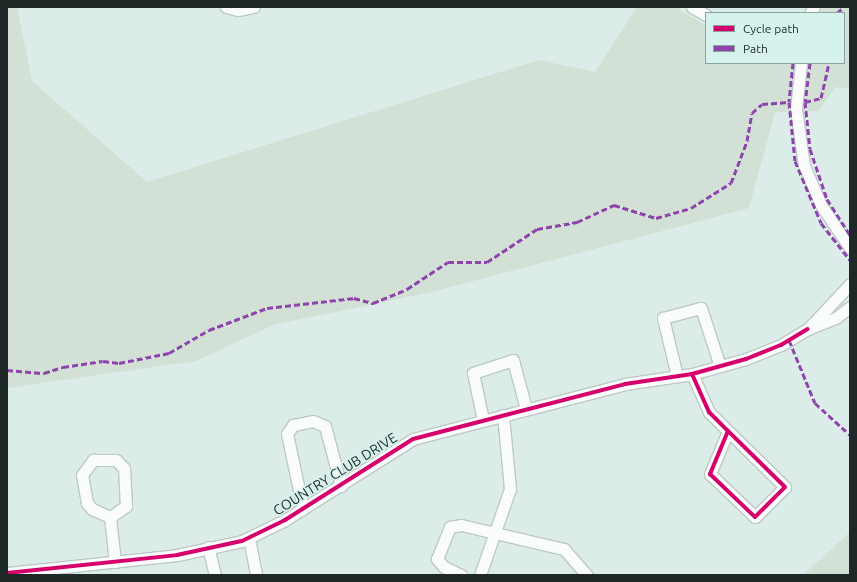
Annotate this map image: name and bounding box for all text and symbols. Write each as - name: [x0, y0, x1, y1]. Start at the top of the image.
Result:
- legend: [705, 12, 845, 64]
- text: Cycle path: [743, 22, 799, 35]
- text: Path: [743, 42, 768, 55]
- street label: COUNTRY CLUB DRIVE: [270, 429, 400, 519]

